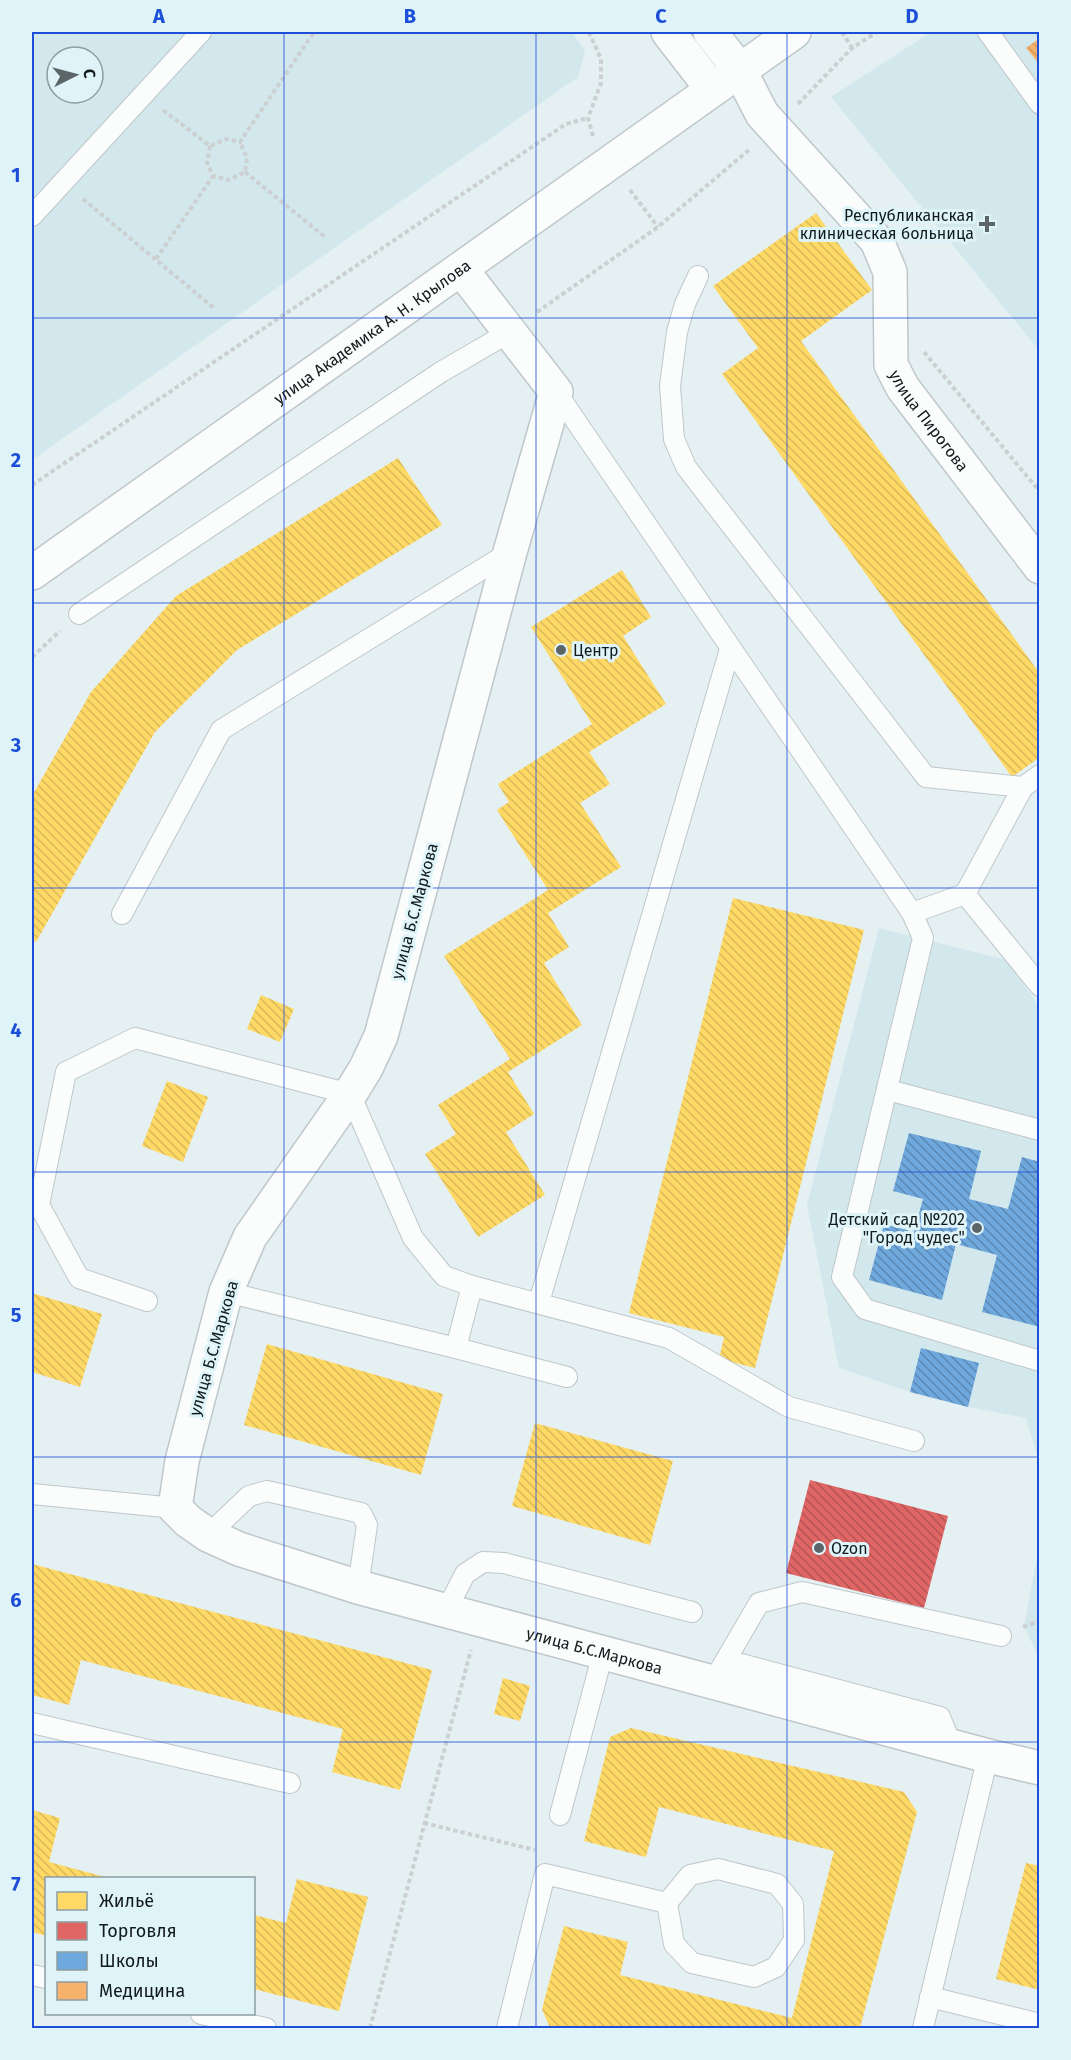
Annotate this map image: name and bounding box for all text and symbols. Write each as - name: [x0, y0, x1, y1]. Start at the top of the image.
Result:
- text: A: [152, 4, 166, 28]
- text: B: [404, 4, 416, 28]
- text: C: [655, 4, 667, 28]
- text: D: [905, 4, 919, 28]
- north arrow: [45, 45, 105, 105]
- text: С: [79, 68, 99, 80]
- text: 1: [11, 163, 21, 187]
- place label: Республиканская клиническая больница: [800, 206, 974, 243]
- marker: Республиканская клиническая больница: [978, 215, 996, 233]
- street label: улица Академика А. Н. Крылова: [270, 256, 474, 408]
- street label: улица Пирогова: [885, 367, 972, 475]
- text: 2: [11, 448, 21, 472]
- place label: Центр: [573, 641, 619, 660]
- marker: Центр: [554, 643, 568, 657]
- text: 3: [10, 733, 21, 757]
- street label: улица Б.С.Маркова: [387, 841, 442, 981]
- text: 4: [10, 1018, 22, 1042]
- place label: Детский сад №202 "Город чудес": [828, 1210, 965, 1247]
- marker: Детский сад №202 "Город чудес": [970, 1221, 984, 1235]
- street label: улица Б.С.Маркова: [185, 1278, 242, 1418]
- text: 5: [11, 1303, 22, 1327]
- place label: Ozon: [831, 1539, 868, 1558]
- marker: Ozon: [812, 1541, 826, 1555]
- text: 6: [10, 1588, 22, 1612]
- street label: улица Б.С.Маркова: [524, 1624, 665, 1678]
- text: 7: [11, 1872, 21, 1896]
- legend: [45, 1877, 255, 2015]
- text: Жильё: [99, 1890, 154, 1912]
- text: Торговля: [99, 1920, 177, 1942]
- text: Школы: [99, 1950, 159, 1972]
- text: Медицина: [99, 1980, 185, 2002]

